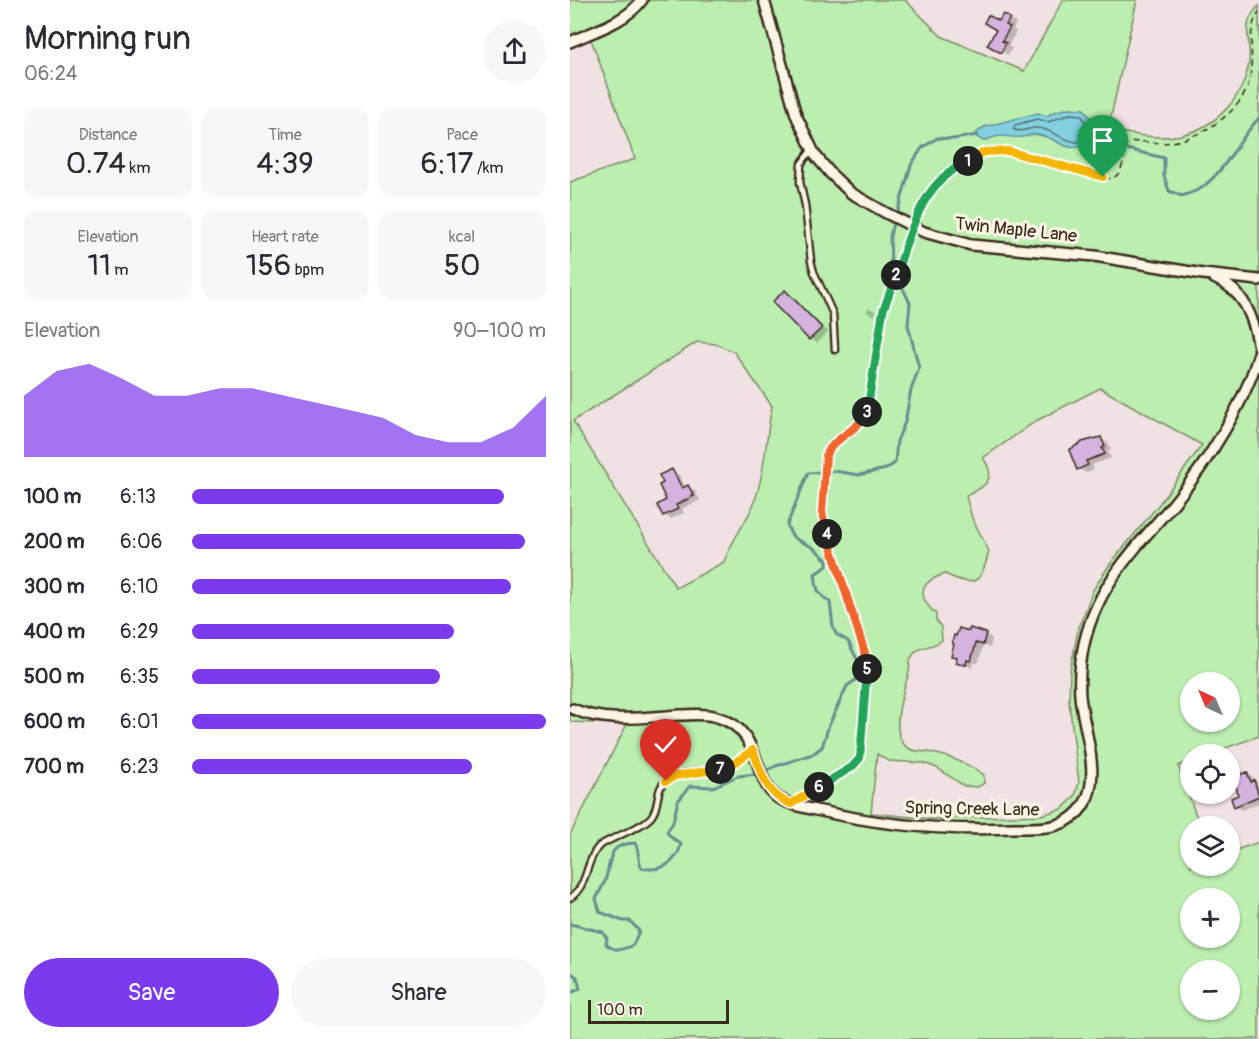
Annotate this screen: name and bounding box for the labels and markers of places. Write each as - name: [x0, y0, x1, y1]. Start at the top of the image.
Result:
- pin: [1077, 115, 1128, 177]
- pin: 1: [953, 146, 983, 176]
- pin: 2: [881, 260, 911, 290]
- pin: 3: [852, 397, 882, 427]
- pin: 4: [812, 519, 842, 549]
- pin: 5: [852, 654, 882, 684]
- pin: [640, 719, 691, 781]
- pin: 7: [705, 754, 735, 784]
- pin: 6: [804, 772, 834, 802]

